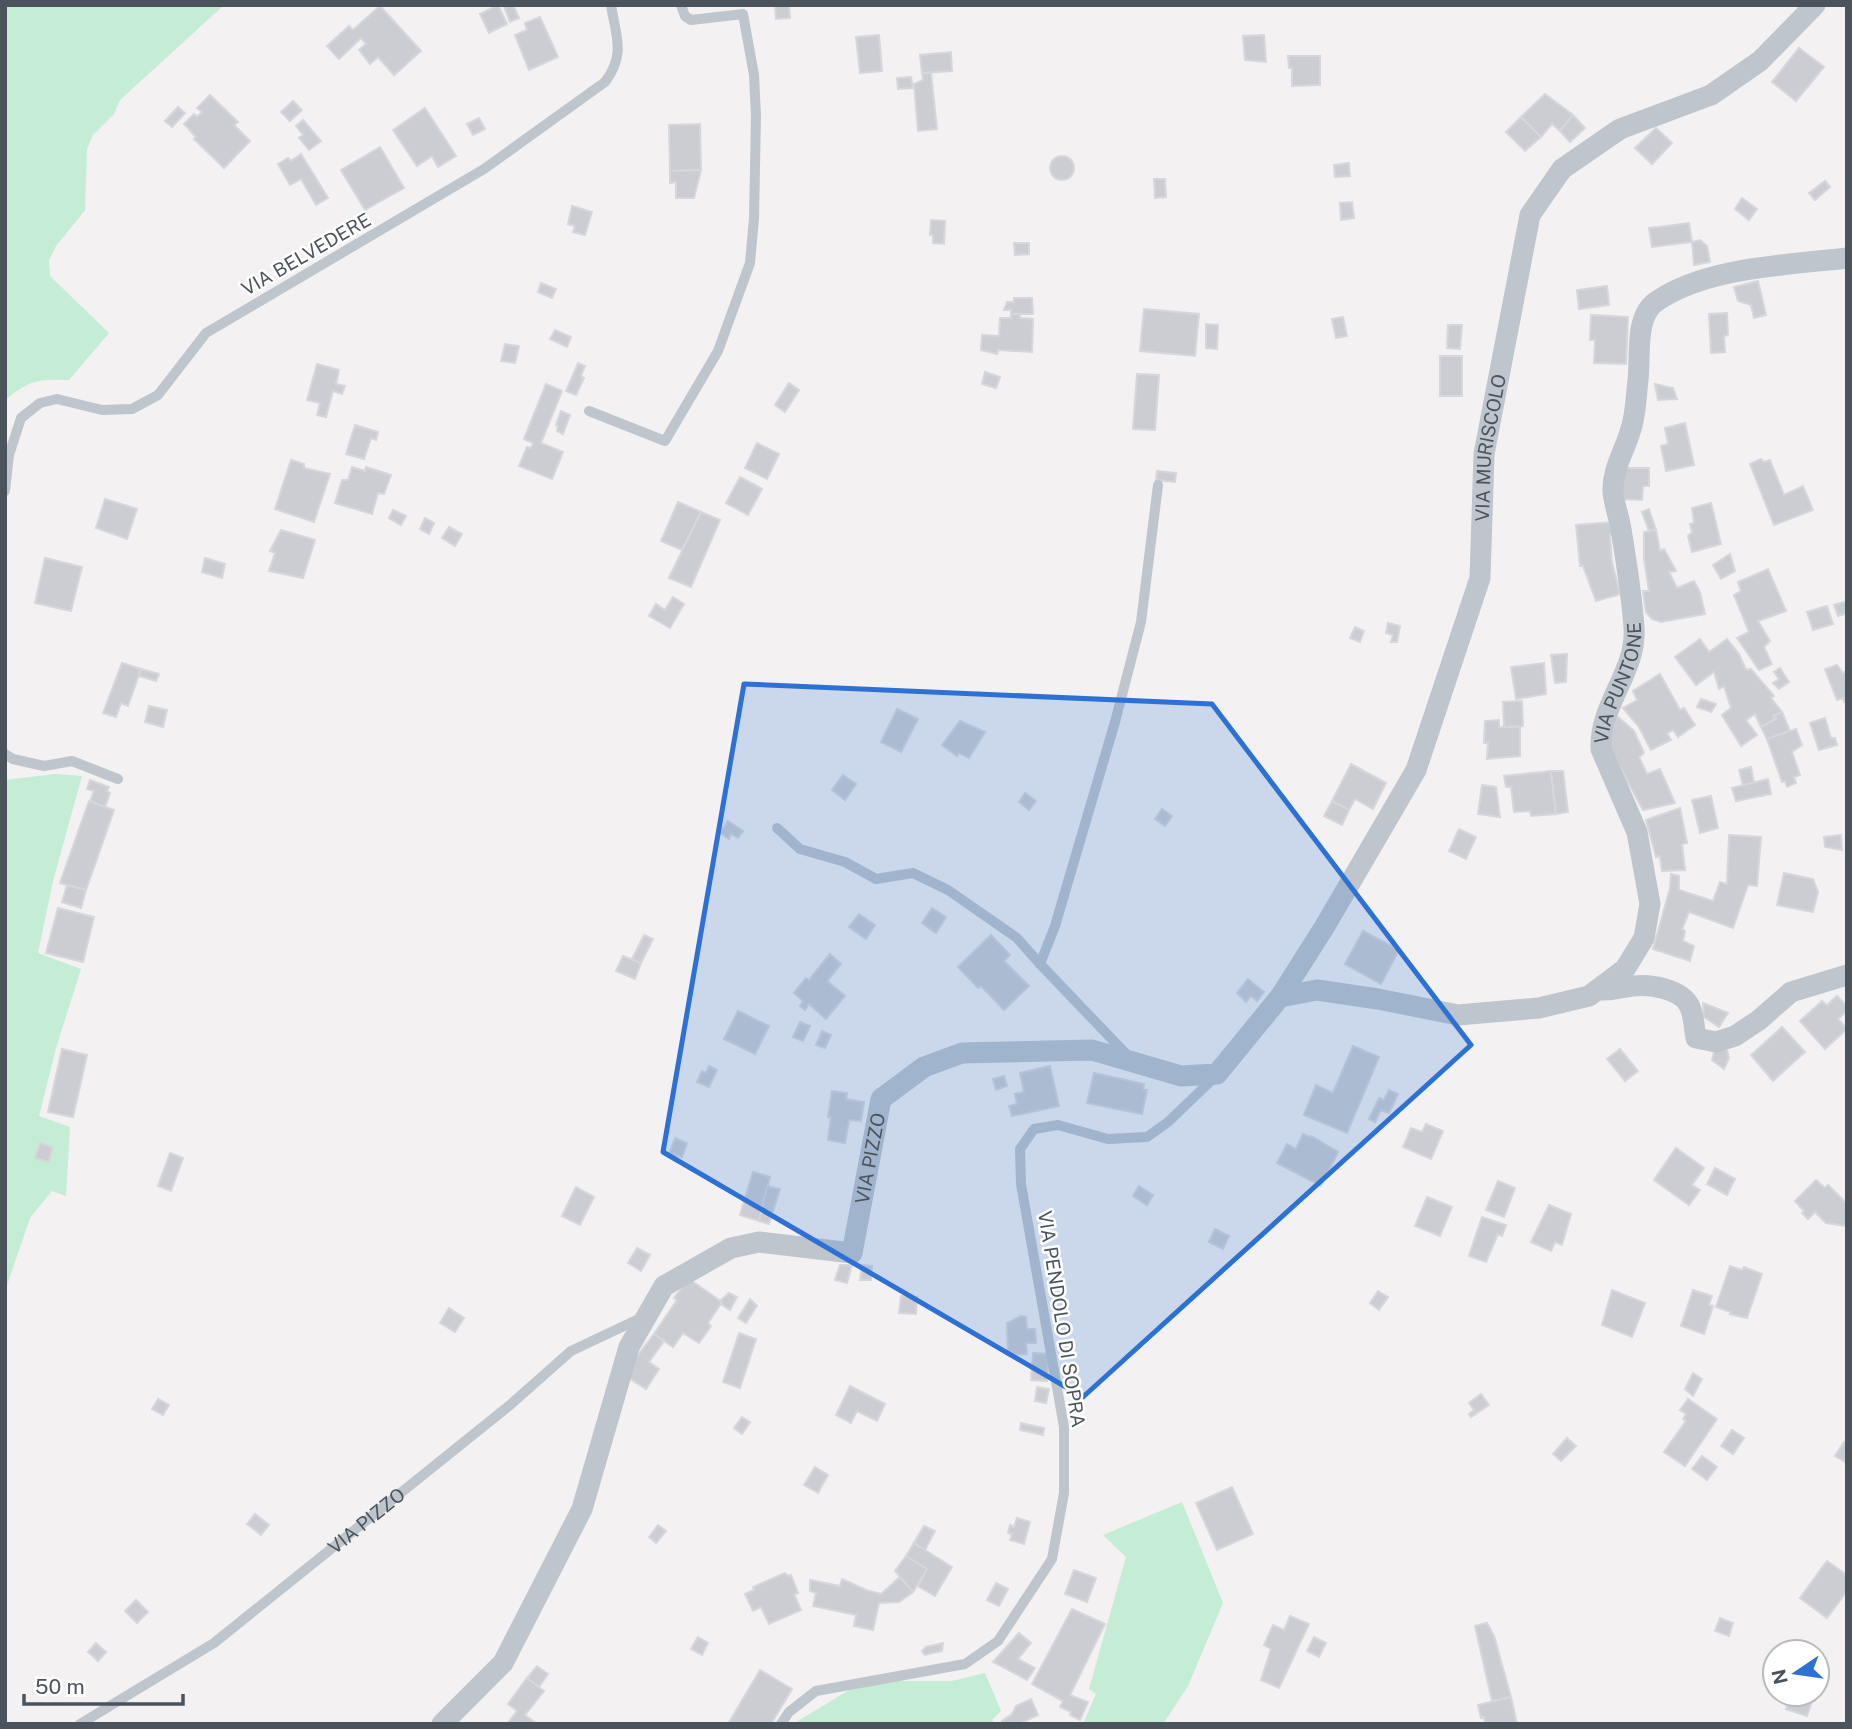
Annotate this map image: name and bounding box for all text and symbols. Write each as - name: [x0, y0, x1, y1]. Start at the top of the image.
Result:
- street label: VIA BELVEDERE: [238, 208, 374, 300]
- street label: VIA MURISCOLO: [1471, 372, 1510, 522]
- street label: VIA PUNTONE: [1590, 621, 1645, 745]
- street label: VIA PIZZO: [850, 1111, 889, 1206]
- street label: VIA PENDOLO DI SOPRA: [1034, 1209, 1090, 1429]
- street label: VIA PIZZO: [323, 1483, 409, 1558]
- north arrow: [1761, 1638, 1831, 1708]
- scale bar: [24, 1662, 184, 1706]
- text: N: [1767, 1667, 1792, 1687]
- text: 50 m: [35, 1674, 85, 1699]

